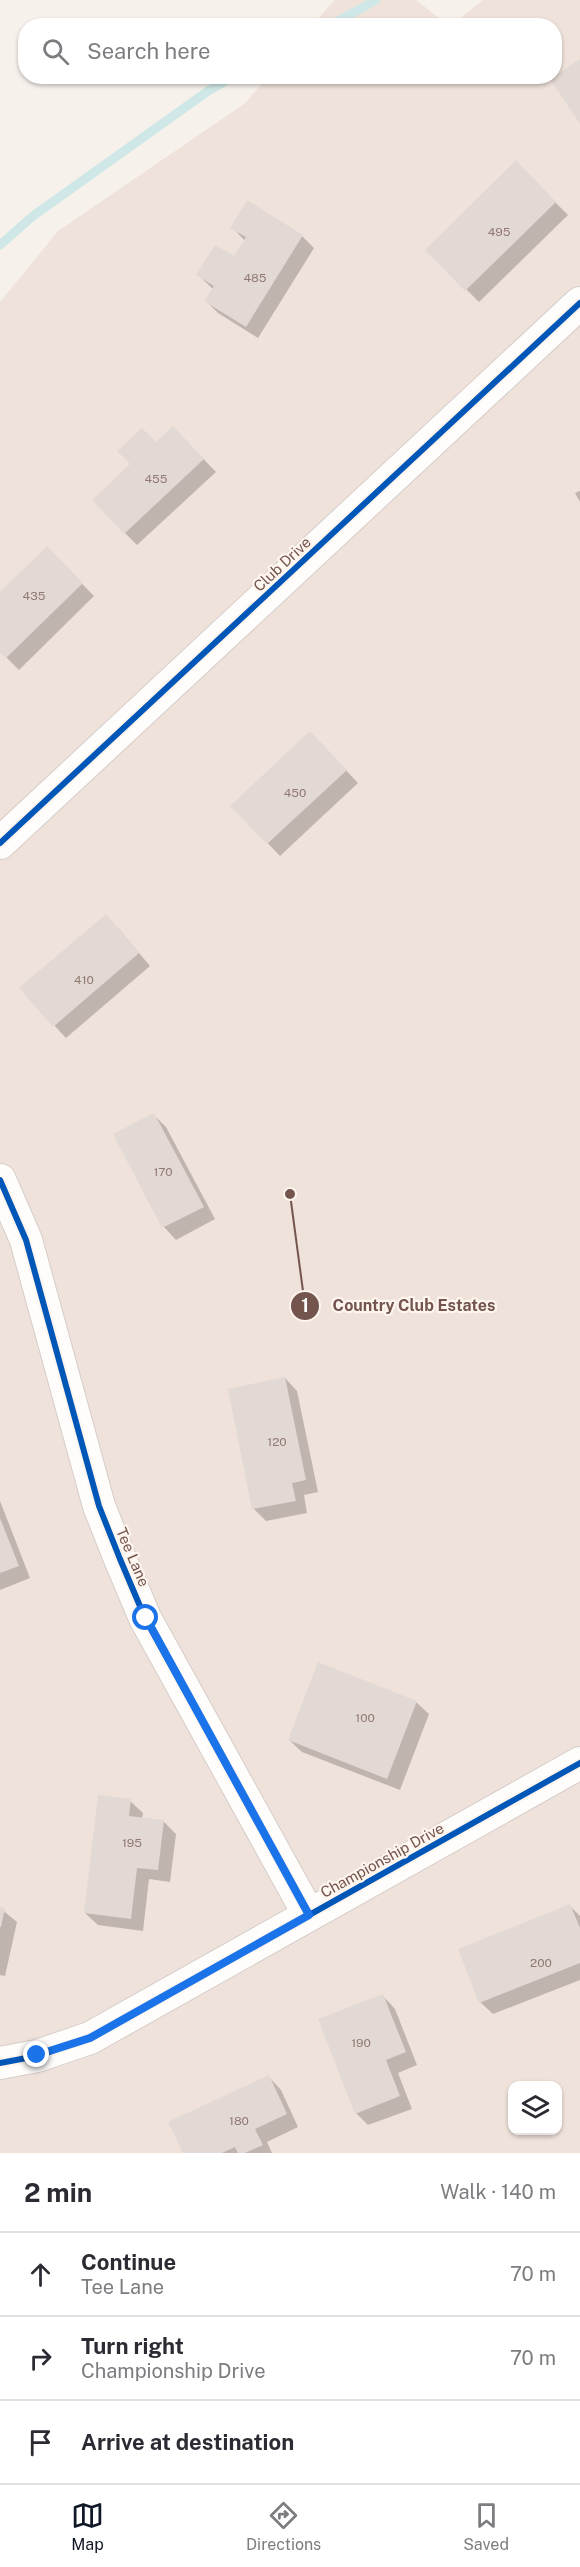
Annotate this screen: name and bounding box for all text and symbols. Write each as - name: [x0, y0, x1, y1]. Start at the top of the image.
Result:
- search box: [18, 18, 562, 84]
- icon: search: [39, 35, 72, 68]
- text: Search here: [87, 38, 211, 64]
- house number: 495: [488, 225, 511, 239]
- house number: 485: [244, 271, 267, 285]
- house number: 455: [145, 472, 168, 486]
- street label: Club Drive: [250, 533, 314, 595]
- house number: 435: [23, 589, 46, 603]
- house number: 450: [284, 786, 306, 800]
- house number: 410: [74, 973, 94, 987]
- house number: 170: [153, 1165, 173, 1179]
- callout: Country Club Estates: [290, 1289, 507, 1323]
- text: 1: [301, 1295, 309, 1316]
- text: Country Club Estates: [333, 1296, 495, 1315]
- house number: 120: [267, 1435, 287, 1449]
- street label: Tee Lane: [113, 1525, 153, 1589]
- route start: [132, 1604, 158, 1630]
- house number: 100: [355, 1711, 375, 1725]
- street label: Championship Drive: [317, 1819, 447, 1901]
- house number: 195: [122, 1836, 142, 1850]
- house number: 200: [530, 1956, 552, 1970]
- house number: 190: [351, 2036, 371, 2050]
- route end: [23, 2041, 49, 2067]
- map controls: [508, 2081, 562, 2135]
- button: layers: [508, 2081, 562, 2135]
- house number: 180: [229, 2114, 249, 2128]
- text: 2 min: [24, 2177, 92, 2208]
- text: Walk · 140 m: [440, 2180, 556, 2204]
- text: Continue: [81, 2249, 176, 2275]
- icon: ahead: [24, 2258, 57, 2291]
- text: 70 m: [510, 2262, 556, 2286]
- text: Tee Lane: [81, 2275, 164, 2299]
- text: Turn right: [81, 2333, 184, 2359]
- icon: right: [24, 2342, 57, 2375]
- text: 70 m: [510, 2346, 556, 2370]
- text: Championship Drive: [81, 2359, 265, 2383]
- icon: arrive: [24, 2426, 57, 2459]
- text: Arrive at destination: [81, 2429, 294, 2455]
- tab: Map: [71, 2499, 104, 2554]
- tab: Directions: [246, 2499, 321, 2554]
- tab: Saved: [463, 2499, 509, 2554]

